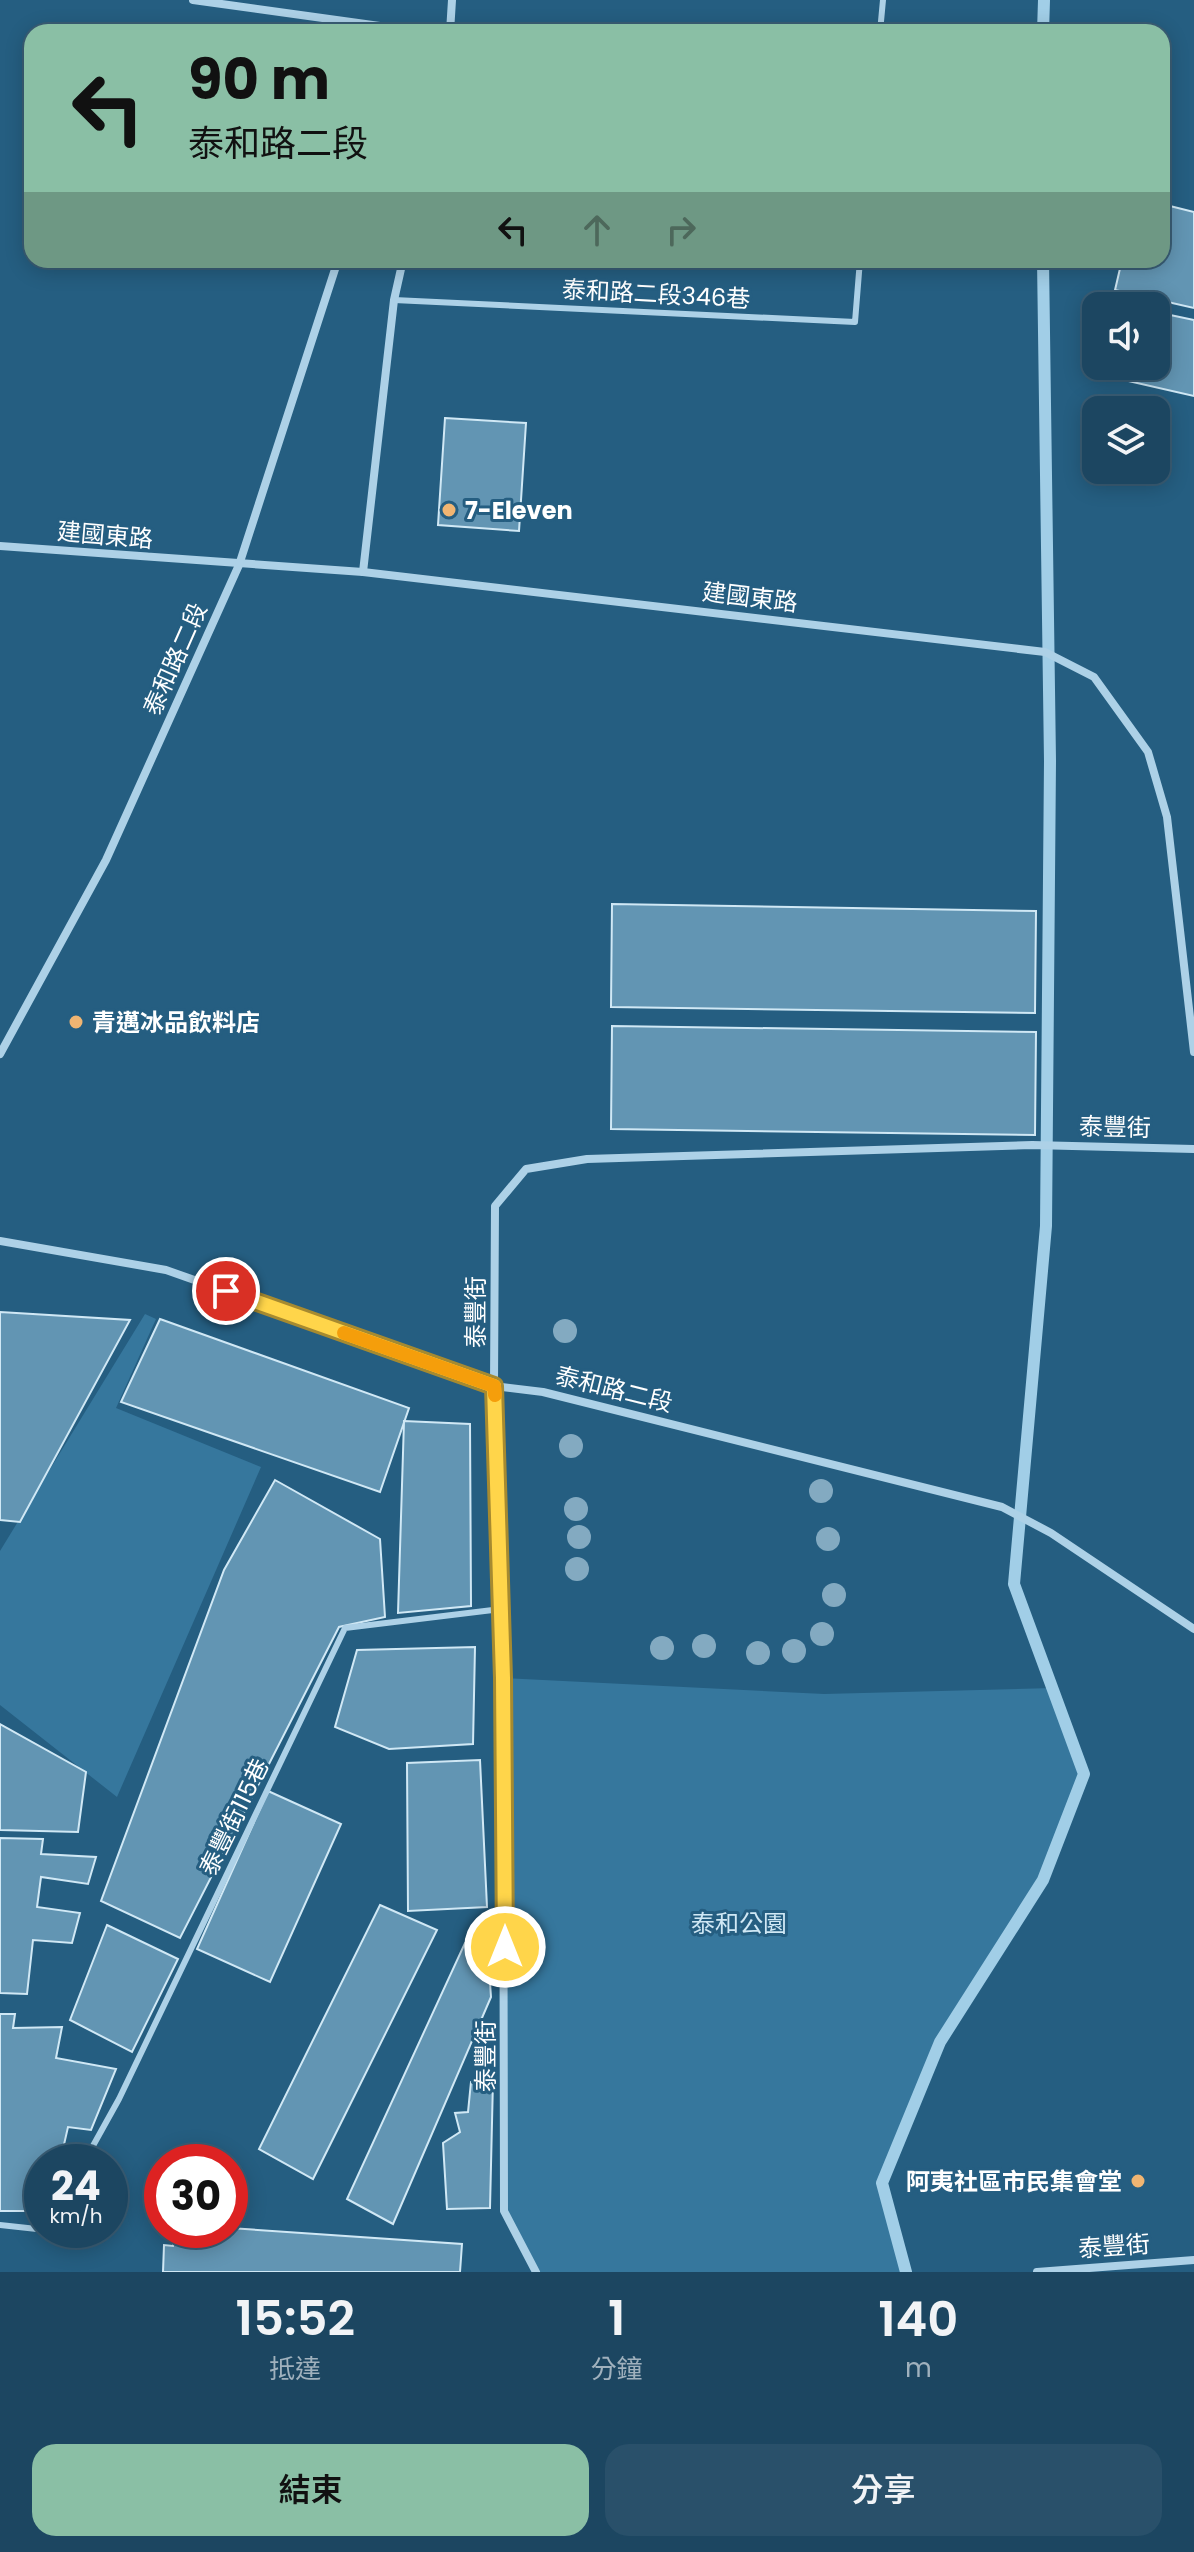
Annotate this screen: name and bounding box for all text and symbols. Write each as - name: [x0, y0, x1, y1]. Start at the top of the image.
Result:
- text: 90 m: [188, 40, 330, 119]
- icon: left: [56, 56, 160, 160]
- text: 泰和路二段: [188, 118, 368, 169]
- icon: left: [491, 208, 535, 252]
- icon: ahead: [575, 208, 619, 252]
- icon: right: [659, 208, 703, 252]
- street label: 泰和路二段346巷: [561, 273, 751, 315]
- map controls: [1082, 292, 1170, 484]
- button: sound: [1082, 292, 1170, 380]
- button: layers: [1082, 396, 1170, 484]
- place label: 7-Eleven: [465, 494, 573, 527]
- marker: 7-Eleven: [440, 501, 458, 519]
- street label: 建國東路: [56, 514, 154, 556]
- street label: 建國東路: [700, 575, 800, 619]
- street label: 泰和路二段: [136, 597, 214, 721]
- place label: 青邁冰品飲料店: [92, 1006, 260, 1039]
- marker: 青邁冰品飲料店: [67, 1013, 85, 1031]
- street label: 泰豐街: [1079, 1110, 1151, 1144]
- pin: [192, 1257, 260, 1325]
- icon: arrive: [204, 1269, 248, 1313]
- street label: 泰豐街: [459, 1276, 492, 1348]
- street label: 泰和路二段: [552, 1358, 676, 1420]
- street label: 泰豐街115巷: [191, 1753, 277, 1881]
- position arrow: [463, 1905, 547, 1989]
- park label: 泰和公園: [691, 1907, 787, 1940]
- street label: 泰豐街: [469, 2020, 502, 2092]
- speed limit sign: 30: [144, 2144, 248, 2248]
- text: 24: [51, 2158, 101, 2214]
- place label: 阿夷社區市民集會堂: [906, 2165, 1122, 2198]
- marker: 阿夷社區市民集會堂: [1129, 2172, 1147, 2190]
- text: km/h: [49, 2202, 103, 2230]
- street label: 泰豐街: [1077, 2227, 1151, 2265]
- text: 15:52: [236, 2285, 355, 2352]
- text: 1: [608, 2285, 625, 2352]
- text: 140: [878, 2286, 958, 2353]
- text: m: [905, 2350, 932, 2386]
- text: 抵達: [269, 2351, 321, 2387]
- text: 分鐘: [591, 2351, 643, 2387]
- button: 結束: [32, 2444, 589, 2536]
- button: 分享: [605, 2444, 1162, 2536]

